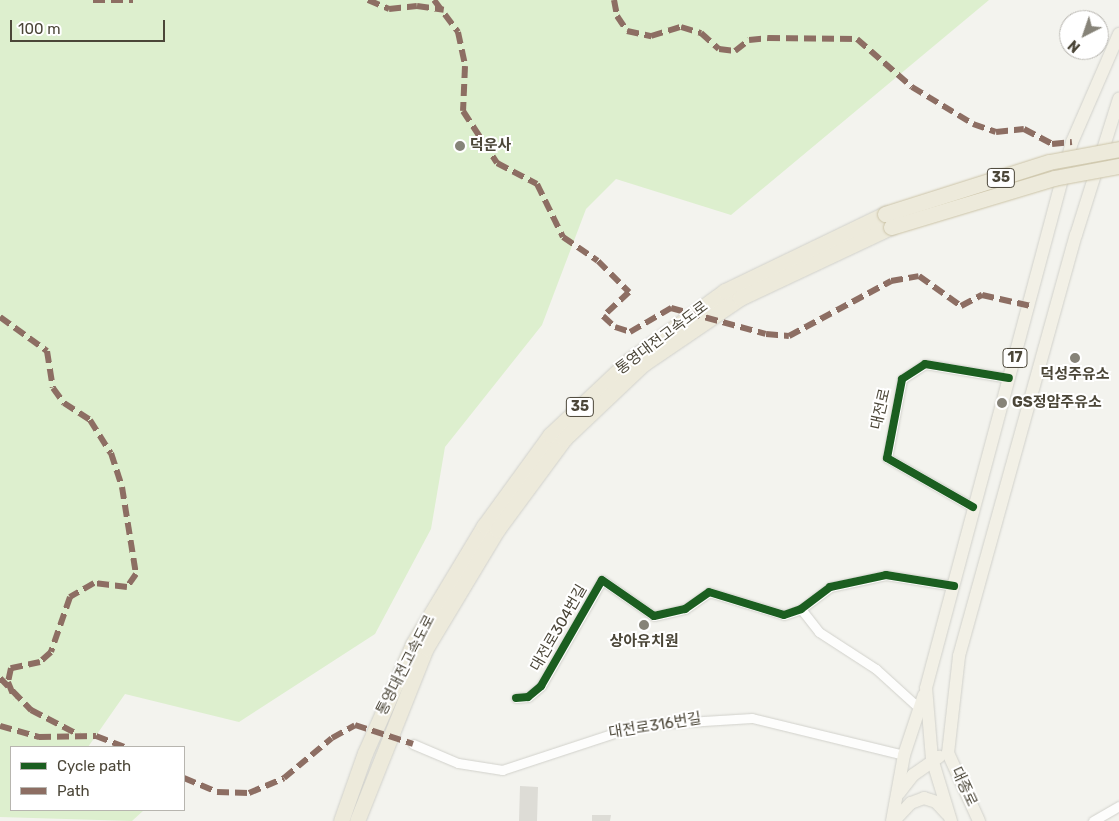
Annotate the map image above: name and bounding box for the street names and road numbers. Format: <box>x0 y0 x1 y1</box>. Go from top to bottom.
road number: 35 <box>986 167 1016 190</box>
street label: 통영대전고속도로 <box>612 298 712 378</box>
road number: 17 <box>1002 346 1028 369</box>
street label: 대전로 <box>868 387 894 431</box>
road number: 35 <box>565 396 595 418</box>
street label: 대전로304번길 <box>527 582 591 674</box>
street label: 통영대전고속도로 <box>373 612 439 718</box>
street label: 대전로316번길 <box>608 710 702 742</box>
street label: 대종로 <box>947 764 981 810</box>

